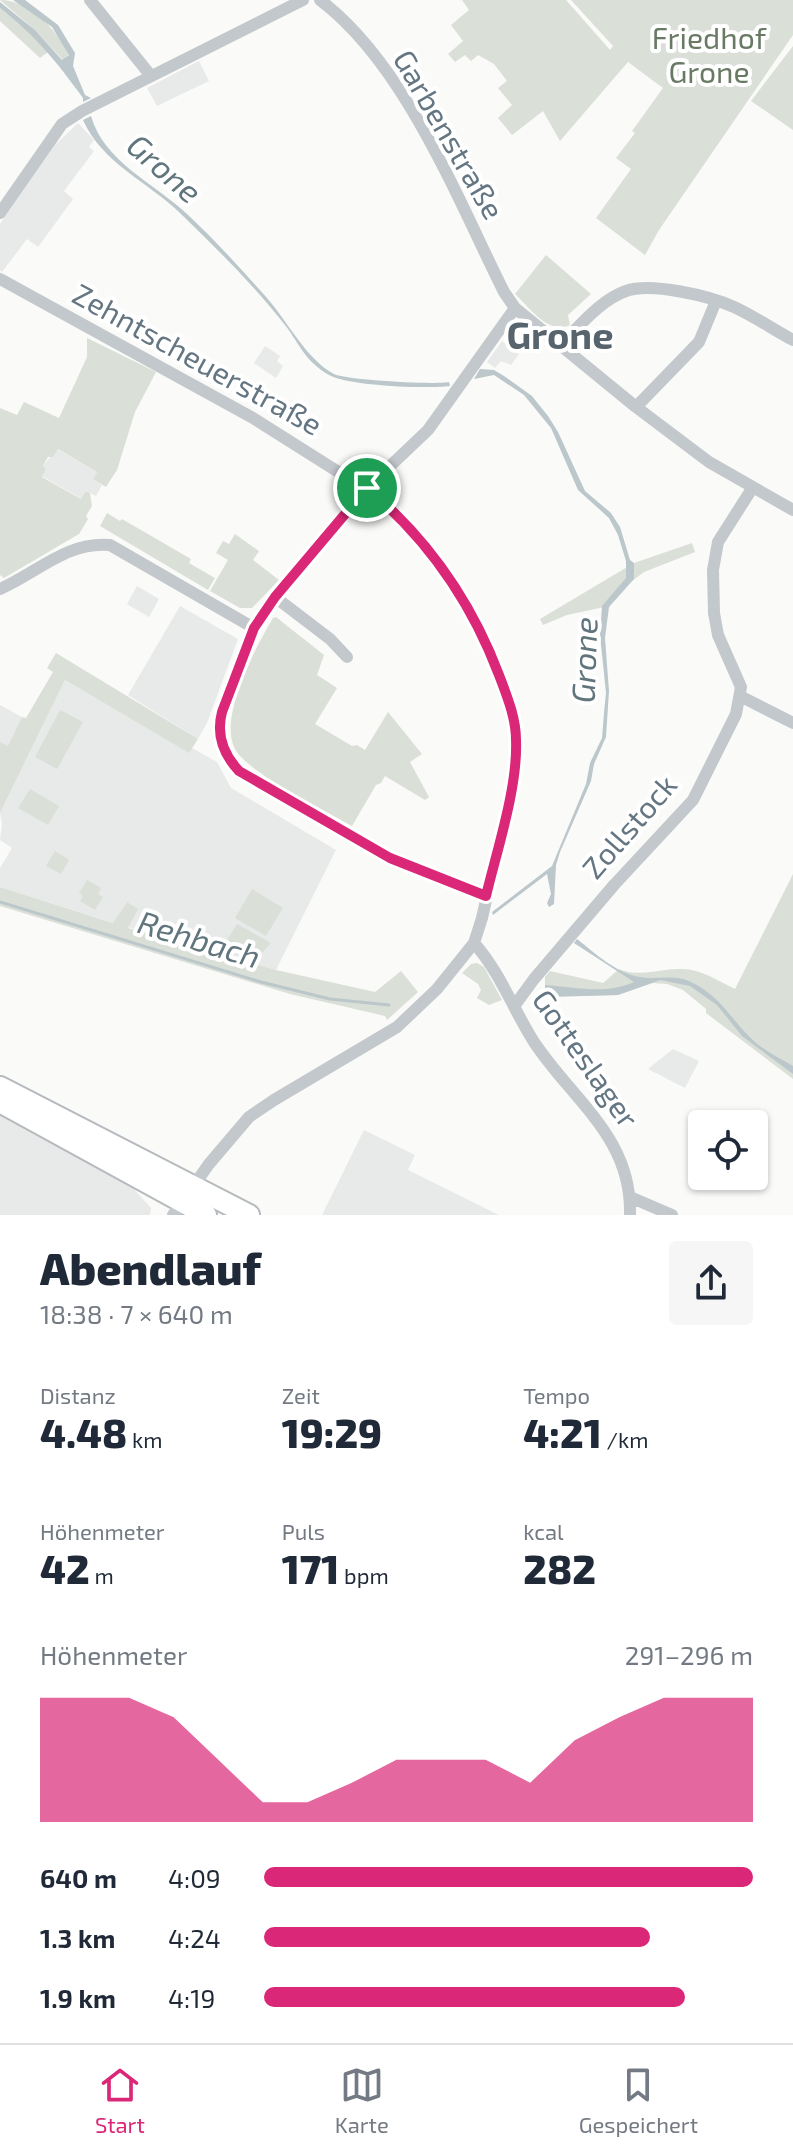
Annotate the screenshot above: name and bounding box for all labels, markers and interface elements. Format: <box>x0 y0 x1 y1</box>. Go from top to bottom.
park label: Friedhof Grone <box>652 19 767 89</box>
street label: Garbenstraße <box>387 43 513 225</box>
water label: Grone <box>120 125 210 210</box>
street label: Zehntscheuerstraße <box>67 275 329 442</box>
district label: Grone <box>506 311 614 357</box>
pin <box>333 454 401 522</box>
icon: arrive <box>345 466 389 510</box>
water label: Grone <box>563 616 603 704</box>
street label: Zollstock <box>574 767 683 885</box>
water label: Rehbach <box>134 902 265 975</box>
street label: Gotteslager <box>526 982 647 1134</box>
map controls <box>688 1110 768 1190</box>
button: locate <box>688 1110 768 1190</box>
text: Abendlauf <box>40 1241 261 1294</box>
button: share <box>669 1241 753 1325</box>
text: 18:38 · 7 × 640 m <box>40 1298 233 1329</box>
text: Distanz <box>40 1382 116 1408</box>
text: Zeit <box>282 1382 320 1408</box>
text: Tempo <box>523 1382 590 1408</box>
text: 4.48 <box>40 1408 127 1456</box>
text: 19:29 <box>282 1408 382 1456</box>
text: 4:21 <box>523 1408 602 1456</box>
text: km <box>127 1426 163 1452</box>
text: /km <box>602 1426 648 1452</box>
text: Höhenmeter <box>40 1518 165 1544</box>
text: Puls <box>282 1518 325 1544</box>
text: kcal <box>523 1518 564 1544</box>
text: 42 <box>40 1544 90 1592</box>
text: 171 <box>282 1544 339 1592</box>
text: 282 <box>523 1544 596 1592</box>
text: m <box>90 1562 114 1588</box>
text: bpm <box>339 1562 389 1588</box>
text: Höhenmeter <box>40 1639 187 1670</box>
text: 291–296 m <box>625 1639 753 1670</box>
text: 640 m <box>40 1862 117 1893</box>
text: 4:09 <box>168 1862 221 1893</box>
text: 1.3 km <box>40 1922 115 1953</box>
text: 4:24 <box>168 1922 221 1953</box>
text: 1.9 km <box>40 1982 116 2013</box>
text: 4:19 <box>168 1982 215 2013</box>
tab: Start <box>95 2063 145 2137</box>
tab: Karte <box>335 2063 389 2137</box>
tab: Gespeichert <box>579 2063 698 2137</box>

